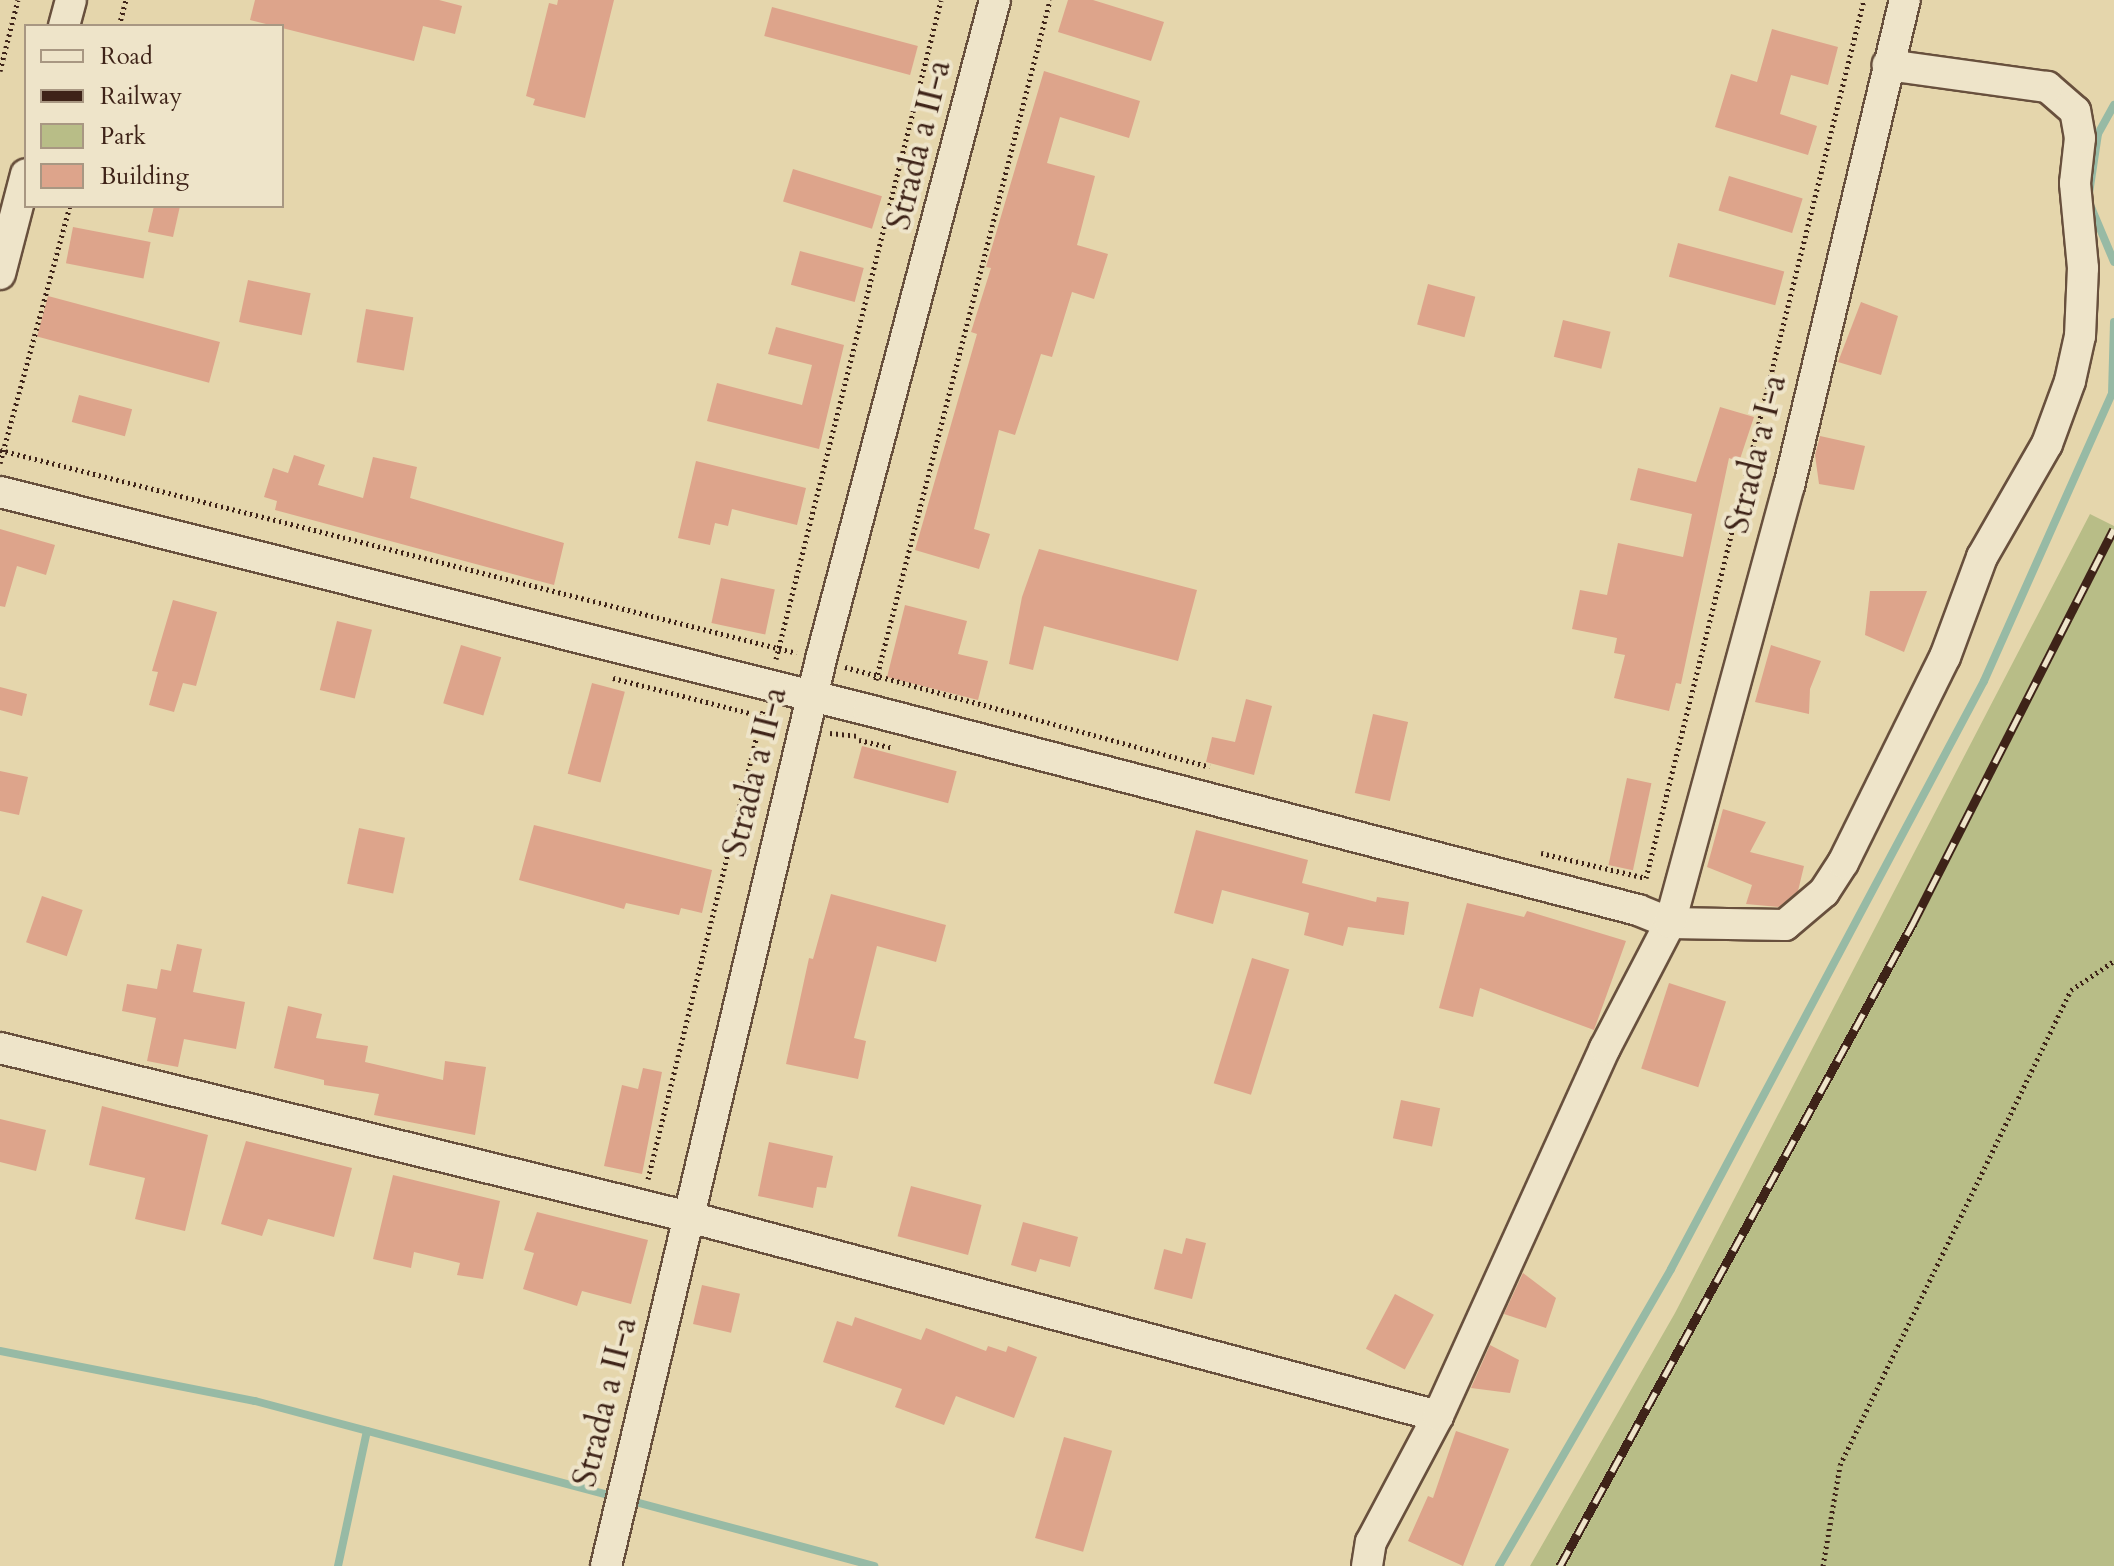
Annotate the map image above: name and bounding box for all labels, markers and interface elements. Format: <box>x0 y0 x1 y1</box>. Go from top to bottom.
legend <box>24 24 284 208</box>
text: Road <box>100 40 153 73</box>
street label: Strada a II-a <box>878 56 960 234</box>
text: Railway <box>100 80 182 113</box>
text: Park <box>100 120 146 153</box>
text: Building <box>100 160 189 193</box>
street label: Strada a I-a <box>1717 370 1795 538</box>
street label: Strada a II-a <box>714 683 796 861</box>
street label: Strada a II-a <box>564 1313 646 1491</box>

